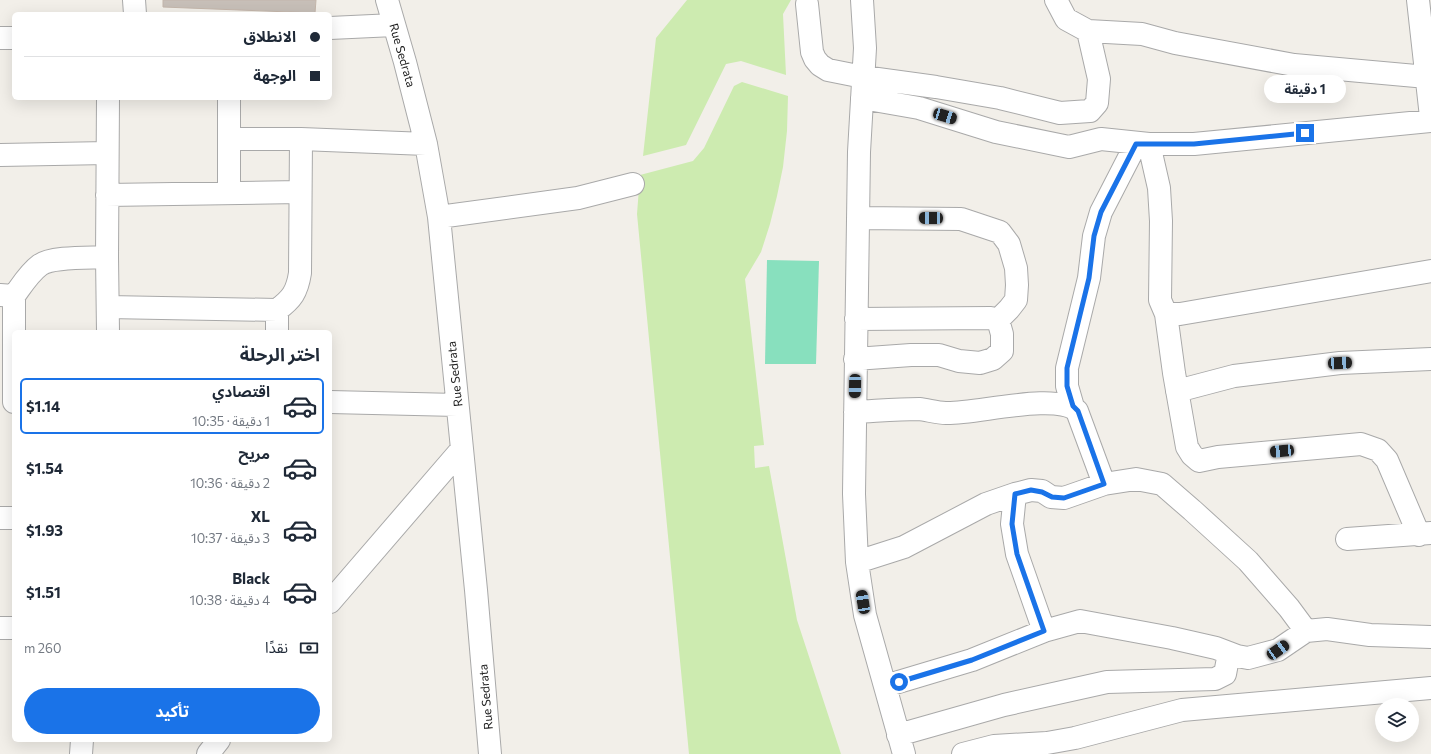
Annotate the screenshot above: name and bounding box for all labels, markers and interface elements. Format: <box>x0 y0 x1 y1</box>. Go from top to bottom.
street label: Rue Sedrata <box>387 21 419 89</box>
text: الانطلاق <box>244 27 296 45</box>
text: الوجهة <box>253 66 296 84</box>
callout: 1 دقيقة <box>1264 75 1346 103</box>
text: 1 دقيقة <box>1284 81 1326 97</box>
car <box>932 107 958 125</box>
route end <box>1296 124 1314 142</box>
car <box>919 212 943 224</box>
street label: Rue Sedrata <box>444 341 464 407</box>
text: اختر الرحلة <box>240 343 320 365</box>
car <box>1328 356 1352 370</box>
car <box>849 374 861 398</box>
text: اقتصادي <box>212 382 270 400</box>
icon: car <box>282 388 318 424</box>
text: $1.14 <box>26 397 60 415</box>
text: 1 دقيقة · 10:35 <box>192 413 270 429</box>
text: مريح <box>238 444 270 462</box>
car <box>1270 444 1294 458</box>
icon: car <box>282 450 318 486</box>
text: $1.54 <box>26 459 63 477</box>
text: 2 دقيقة · 10:36 <box>190 475 270 491</box>
text: XL <box>251 507 270 525</box>
icon: car <box>282 512 318 548</box>
text: $1.93 <box>26 521 63 539</box>
text: 3 دقيقة · 10:37 <box>191 530 270 546</box>
text: Black <box>232 569 270 587</box>
icon: car <box>282 574 318 610</box>
text: $1.51 <box>26 583 61 601</box>
car <box>855 589 871 615</box>
text: 4 دقيقة · 10:38 <box>190 592 270 608</box>
icon: cash <box>298 637 320 659</box>
text: نقدًا <box>265 638 288 656</box>
car <box>1265 638 1291 662</box>
text: 260 m <box>24 640 61 656</box>
street label: Rue Sedrata <box>475 664 495 730</box>
route start <box>890 673 908 691</box>
button: تأكيد <box>24 688 320 734</box>
map controls <box>1375 698 1419 742</box>
button: layers <box>1375 698 1419 742</box>

